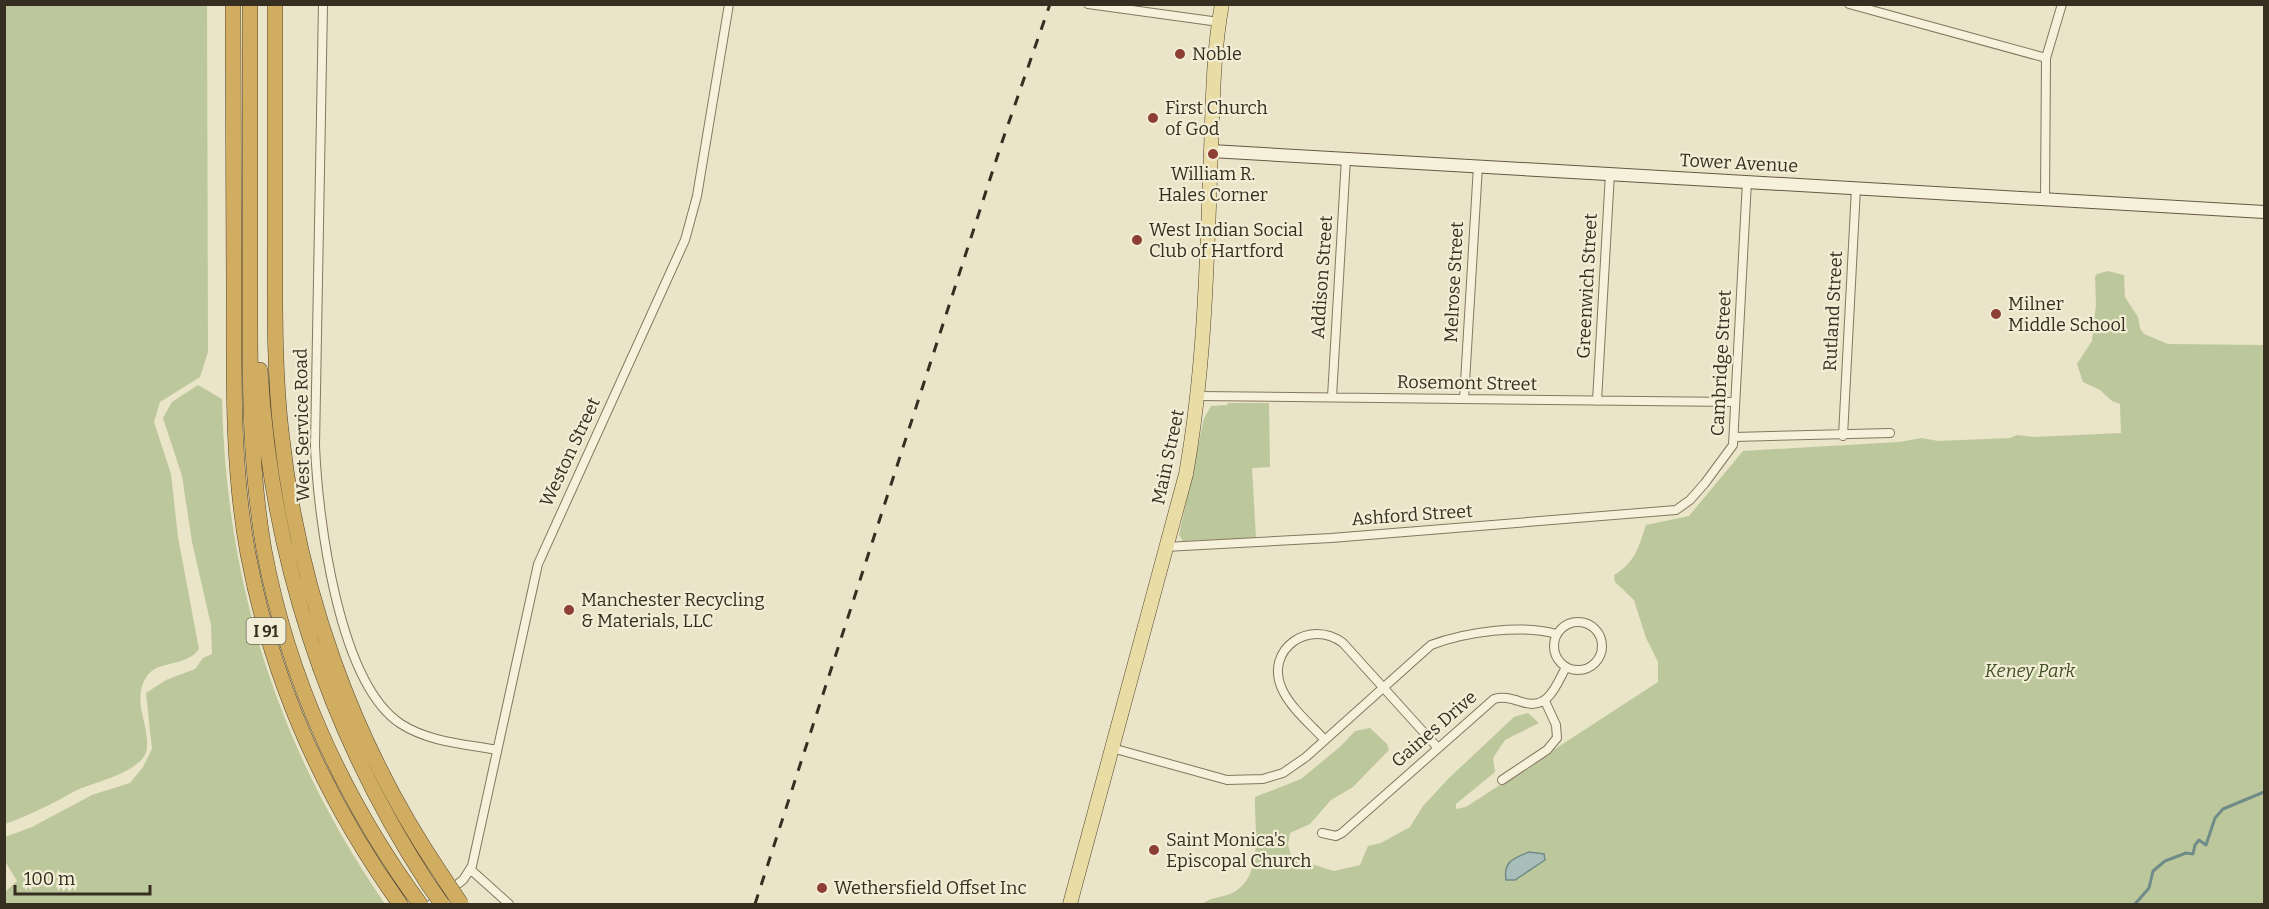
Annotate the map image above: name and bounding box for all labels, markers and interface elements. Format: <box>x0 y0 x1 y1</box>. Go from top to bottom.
place label: Noble <box>1192 43 1242 65</box>
marker: Noble <box>1173 47 1187 61</box>
place label: First Church of God <box>1165 97 1268 140</box>
marker: First Church of God <box>1146 111 1160 125</box>
marker: William R. Hales Corner <box>1206 147 1220 161</box>
street label: Tower Avenue <box>1679 149 1799 177</box>
place label: William R. Hales Corner <box>1158 163 1268 206</box>
street label: Greenwich Street <box>1572 212 1602 359</box>
street label: Addison Street <box>1307 214 1337 340</box>
place label: West Indian Social Club of Hartford <box>1149 219 1303 262</box>
street label: Melrose Street <box>1440 220 1468 343</box>
marker: West Indian Social Club of Hartford <box>1130 233 1144 247</box>
street label: Rutland Street <box>1819 250 1847 372</box>
street label: Cambridge Street <box>1706 289 1736 437</box>
place label: Milner Middle School <box>2008 293 2126 336</box>
marker: Milner Middle School <box>1989 307 2003 321</box>
street label: West Service Road <box>290 348 314 502</box>
street label: Rosemont Street <box>1397 371 1538 395</box>
street label: Weston Street <box>535 393 605 510</box>
street label: Main Street <box>1147 407 1189 507</box>
street label: Ashford Street <box>1351 500 1474 530</box>
place label: Manchester Recycling & Materials, LLC <box>581 589 764 632</box>
marker: Manchester Recycling & Materials, LLC <box>562 603 576 617</box>
road number: I 91 <box>246 618 286 644</box>
park label: Keney Park <box>1985 660 2076 682</box>
street label: Gaines Drive <box>1387 686 1481 772</box>
place label: Saint Monica's Episcopal Church <box>1166 829 1311 872</box>
marker: Saint Monica's Episcopal Church <box>1147 843 1161 857</box>
scale bar <box>15 858 150 896</box>
text: 100 m <box>24 868 75 890</box>
place label: Wethersfield Offset Inc <box>834 877 1027 899</box>
marker: Wethersfield Offset Inc <box>815 881 829 895</box>

